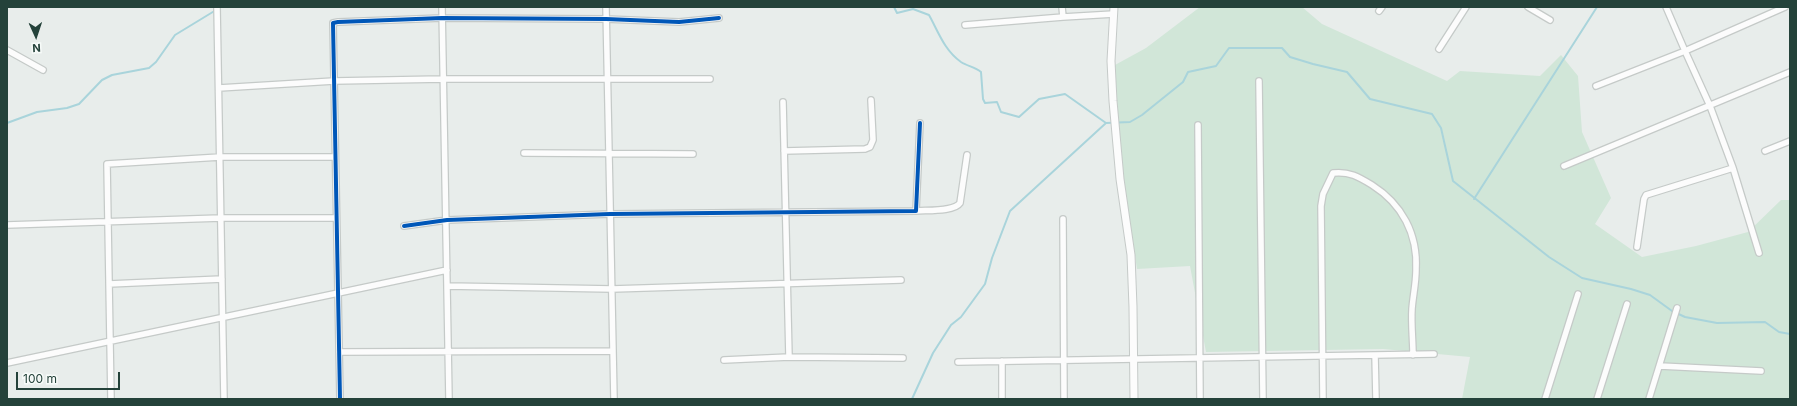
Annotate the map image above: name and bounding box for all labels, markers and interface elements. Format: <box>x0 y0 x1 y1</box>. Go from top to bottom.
north arrow <box>16 16 56 56</box>
text: N <box>32 41 41 55</box>
scale bar <box>18 364 122 390</box>
text: 100 m <box>23 371 57 386</box>

